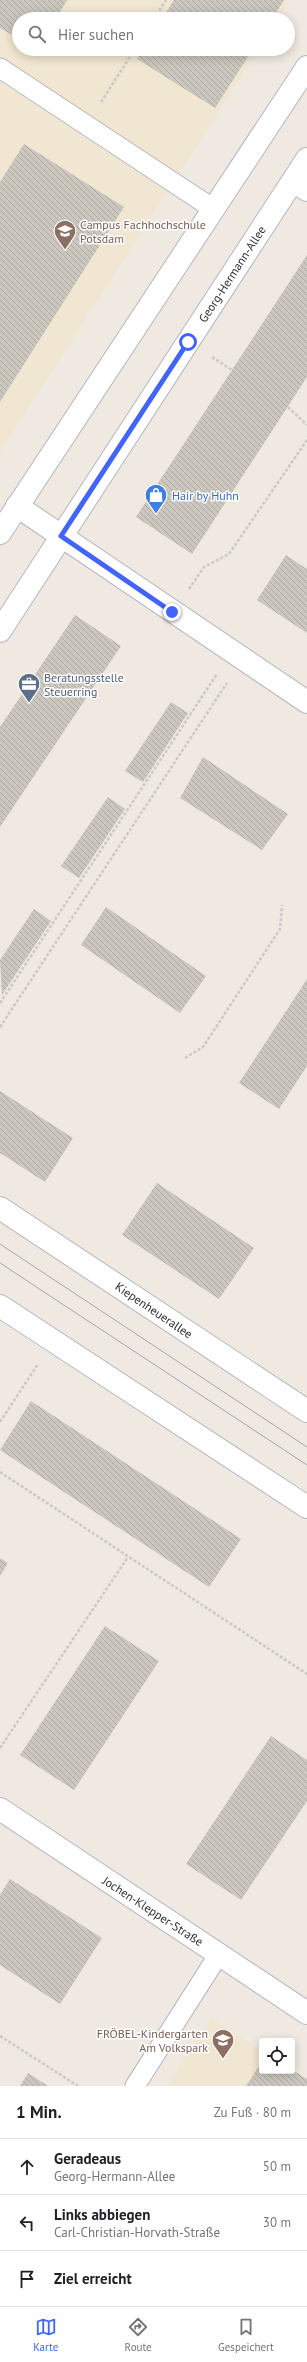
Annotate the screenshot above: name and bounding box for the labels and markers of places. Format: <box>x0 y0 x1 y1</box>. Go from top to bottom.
place label: Campus Fachhochschule Potsdam <box>80 217 206 246</box>
school or university icon: Campus Fachhochschule Potsdam <box>52 218 78 251</box>
shop icon: Hair by Huhn <box>143 482 169 515</box>
place label: Hair by Huhn <box>172 488 239 503</box>
place label: Beratungsstelle Steuerring <box>44 670 124 699</box>
office icon: Beratungsstelle Steuerring <box>16 671 42 704</box>
place label: FRÖBEL-Kindergarten Am Volkspark <box>97 2026 208 2055</box>
school or university icon: FRÖBEL-Kindergarten Am Volkspark <box>210 2027 236 2060</box>

